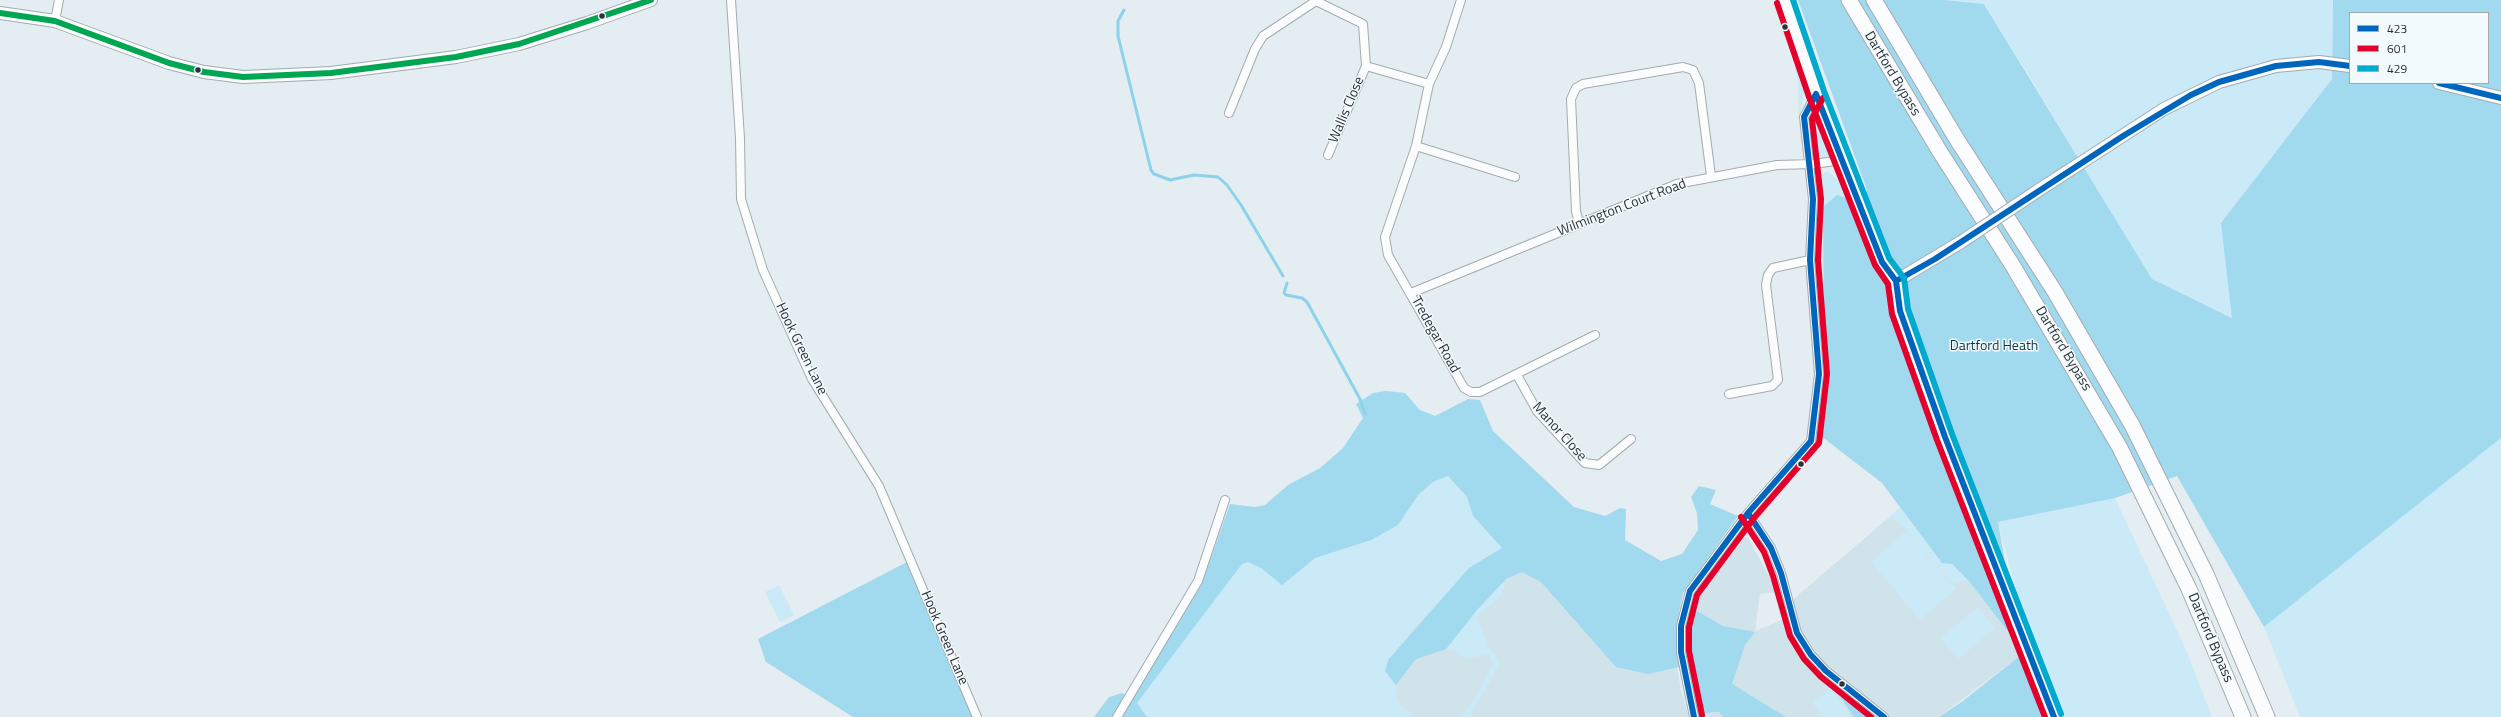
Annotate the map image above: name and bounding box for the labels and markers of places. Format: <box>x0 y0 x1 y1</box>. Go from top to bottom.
unlabelled marker <box>597 11 607 21</box>
unlabelled marker <box>1780 22 1790 32</box>
unlabelled marker <box>193 65 203 75</box>
unlabelled marker <box>1796 459 1806 469</box>
unlabelled marker <box>1837 679 1847 689</box>

